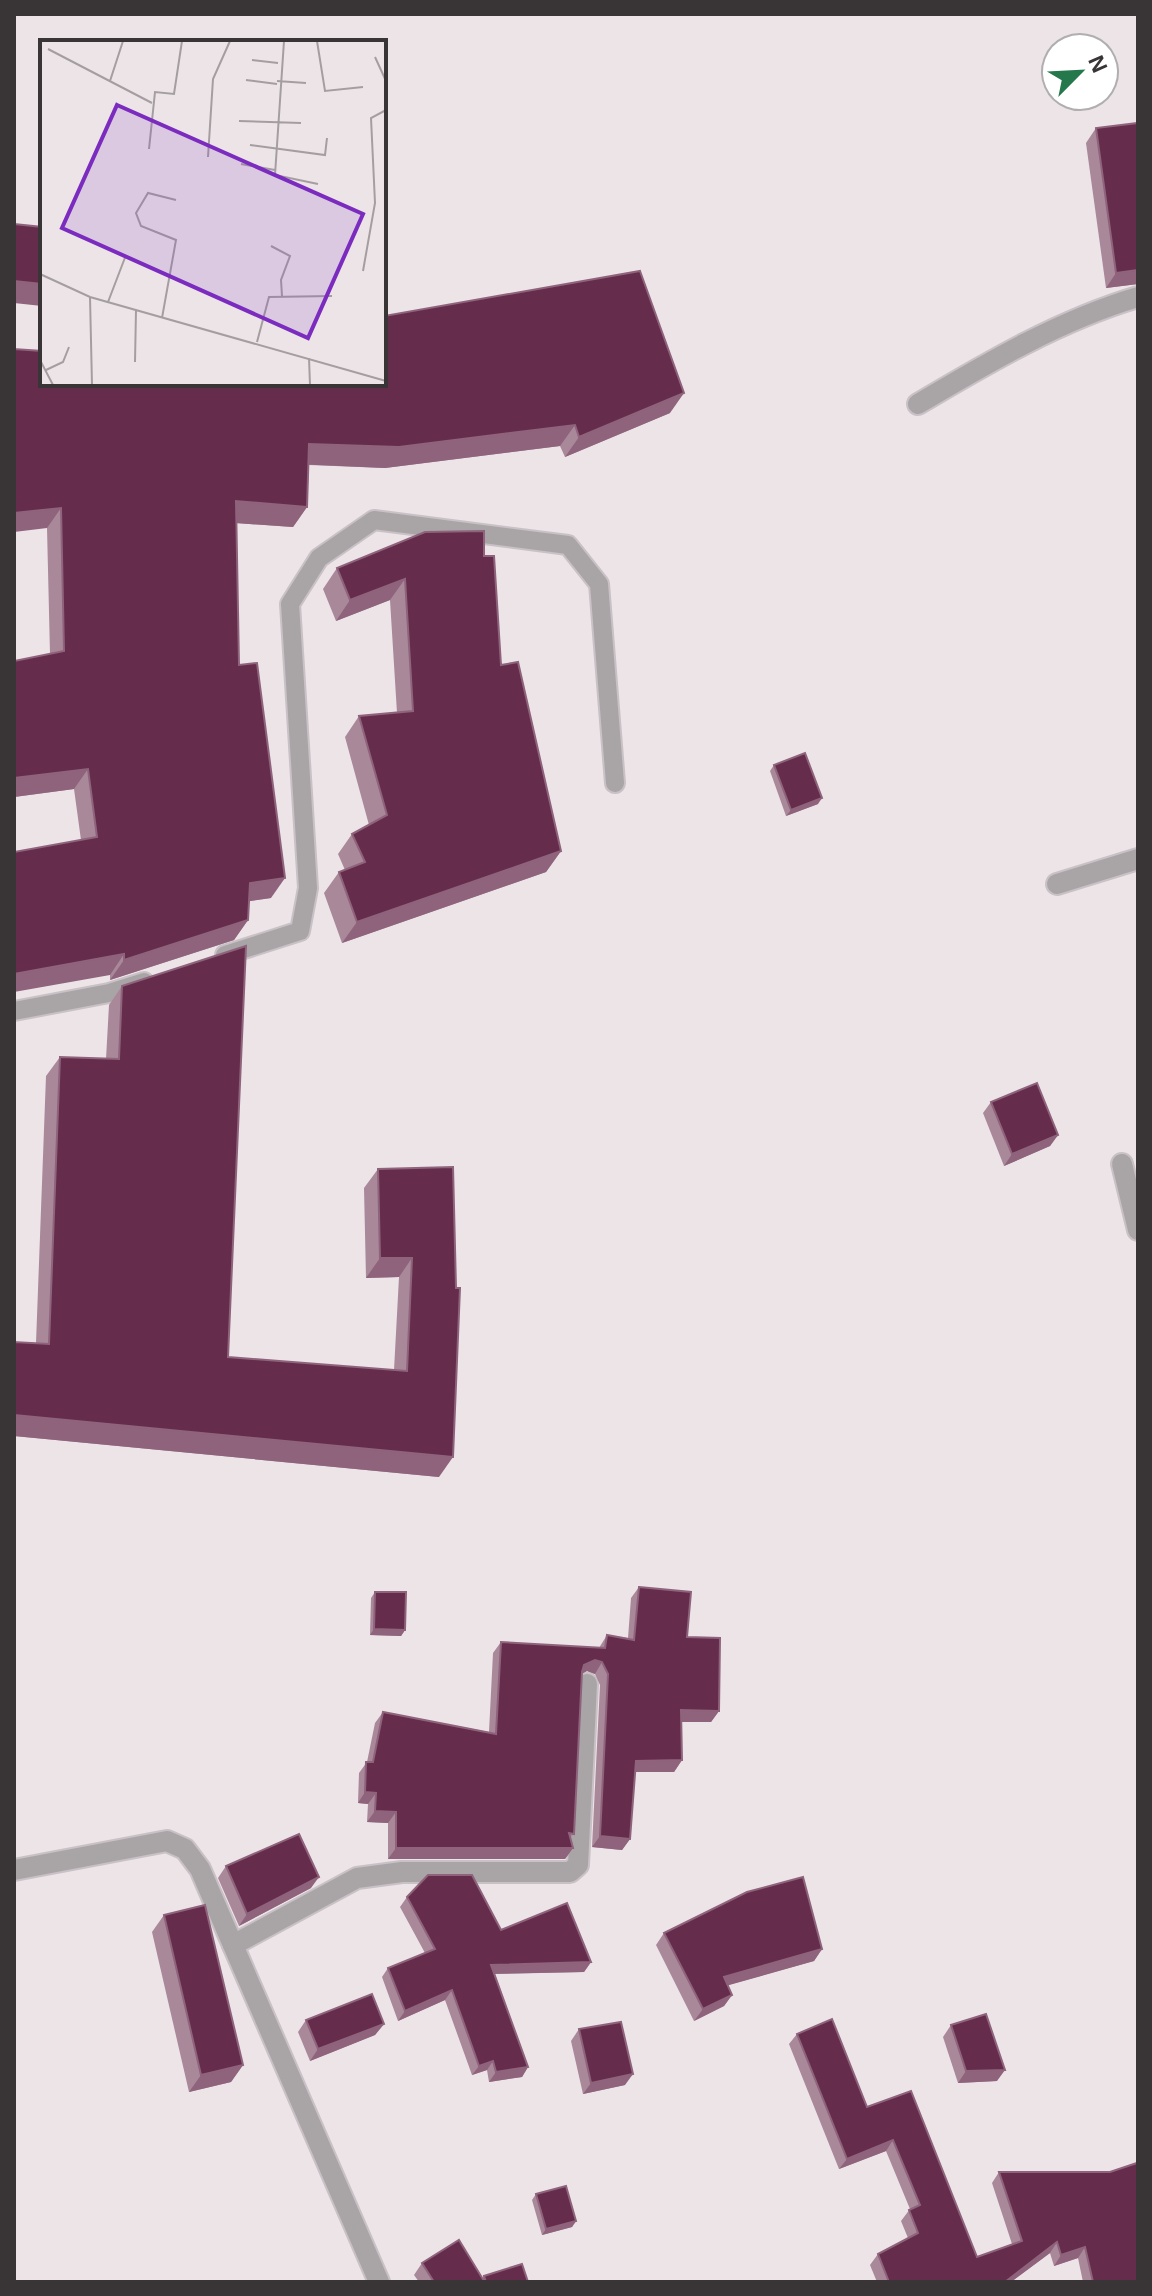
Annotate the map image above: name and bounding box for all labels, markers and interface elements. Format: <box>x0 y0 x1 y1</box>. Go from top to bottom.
north arrow <box>1040 32 1120 112</box>
inset map <box>40 40 386 386</box>
text: N <box>1083 52 1112 76</box>

